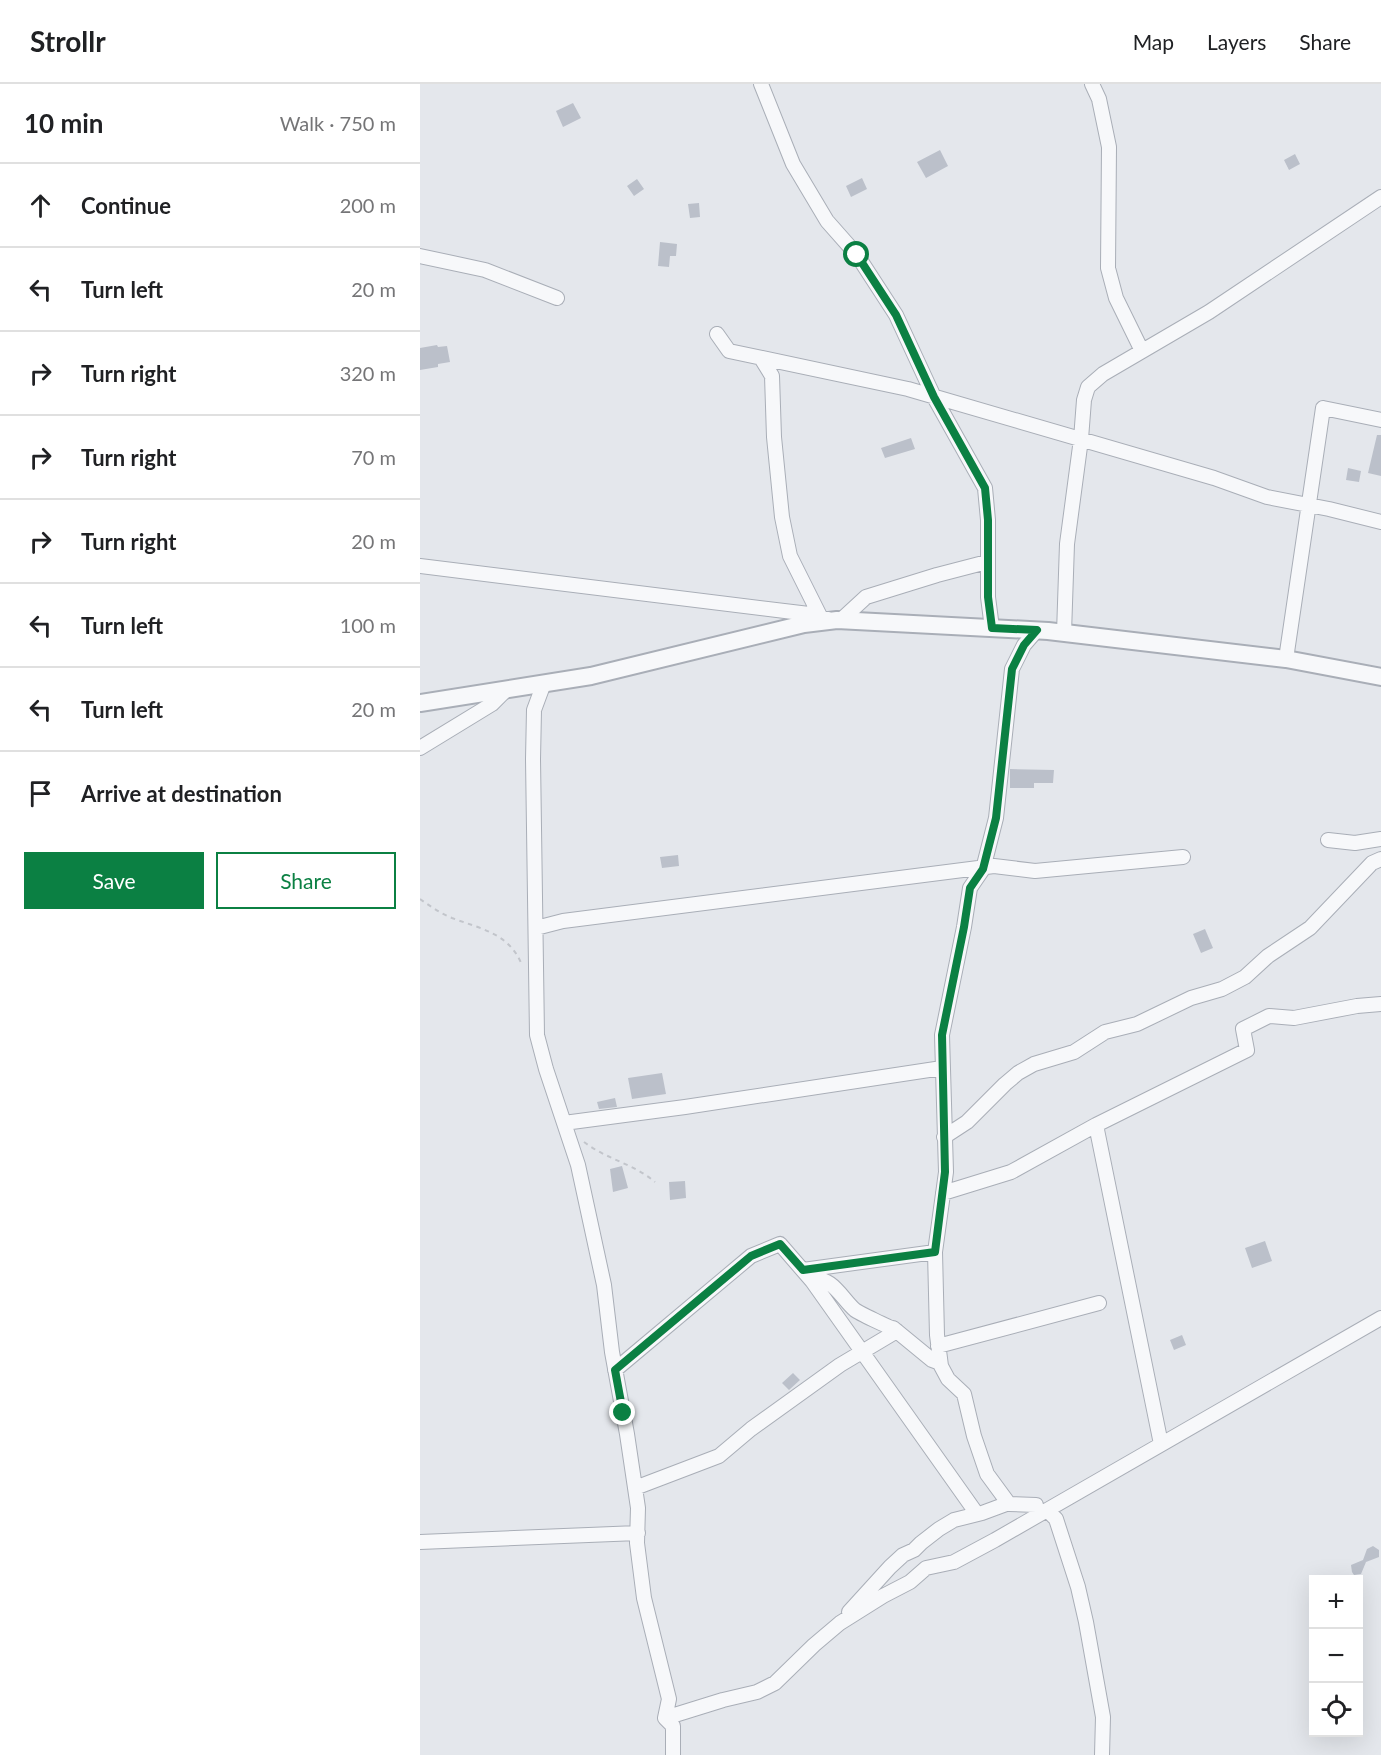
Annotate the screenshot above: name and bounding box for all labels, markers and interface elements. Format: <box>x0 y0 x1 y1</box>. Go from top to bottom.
text: Strollr <box>30 24 106 58</box>
text: Map <box>1133 29 1174 54</box>
text: Layers <box>1207 29 1266 54</box>
text: Share <box>1299 29 1351 54</box>
text: 10 min <box>24 107 104 139</box>
text: Walk · 750 m <box>280 111 396 135</box>
icon: ahead <box>24 189 57 222</box>
text: Continue <box>81 192 171 219</box>
text: 200 m <box>340 193 396 217</box>
route start <box>843 241 869 267</box>
icon: left <box>24 273 57 306</box>
text: Turn left <box>81 276 163 303</box>
text: 20 m <box>351 277 396 301</box>
icon: right <box>24 357 57 390</box>
text: Turn right <box>81 360 176 387</box>
text: 320 m <box>340 361 396 385</box>
icon: right <box>24 441 57 474</box>
text: Turn right <box>81 444 176 471</box>
text: 70 m <box>351 445 396 469</box>
icon: right <box>24 525 57 558</box>
text: Turn right <box>81 528 176 555</box>
text: 20 m <box>351 529 396 553</box>
icon: left <box>24 609 57 642</box>
text: Turn left <box>81 612 163 639</box>
text: 100 m <box>340 613 396 637</box>
icon: left <box>24 693 57 726</box>
text: Turn left <box>81 696 163 723</box>
text: 20 m <box>351 697 396 721</box>
icon: arrive <box>24 777 57 810</box>
text: Arrive at destination <box>81 780 282 807</box>
button: Save <box>24 852 204 909</box>
button: Share <box>216 852 396 909</box>
route end <box>609 1399 635 1425</box>
map controls <box>1309 1575 1363 1737</box>
button: + <box>1309 1575 1363 1629</box>
button: − <box>1309 1629 1363 1683</box>
button: locate <box>1309 1683 1363 1737</box>

